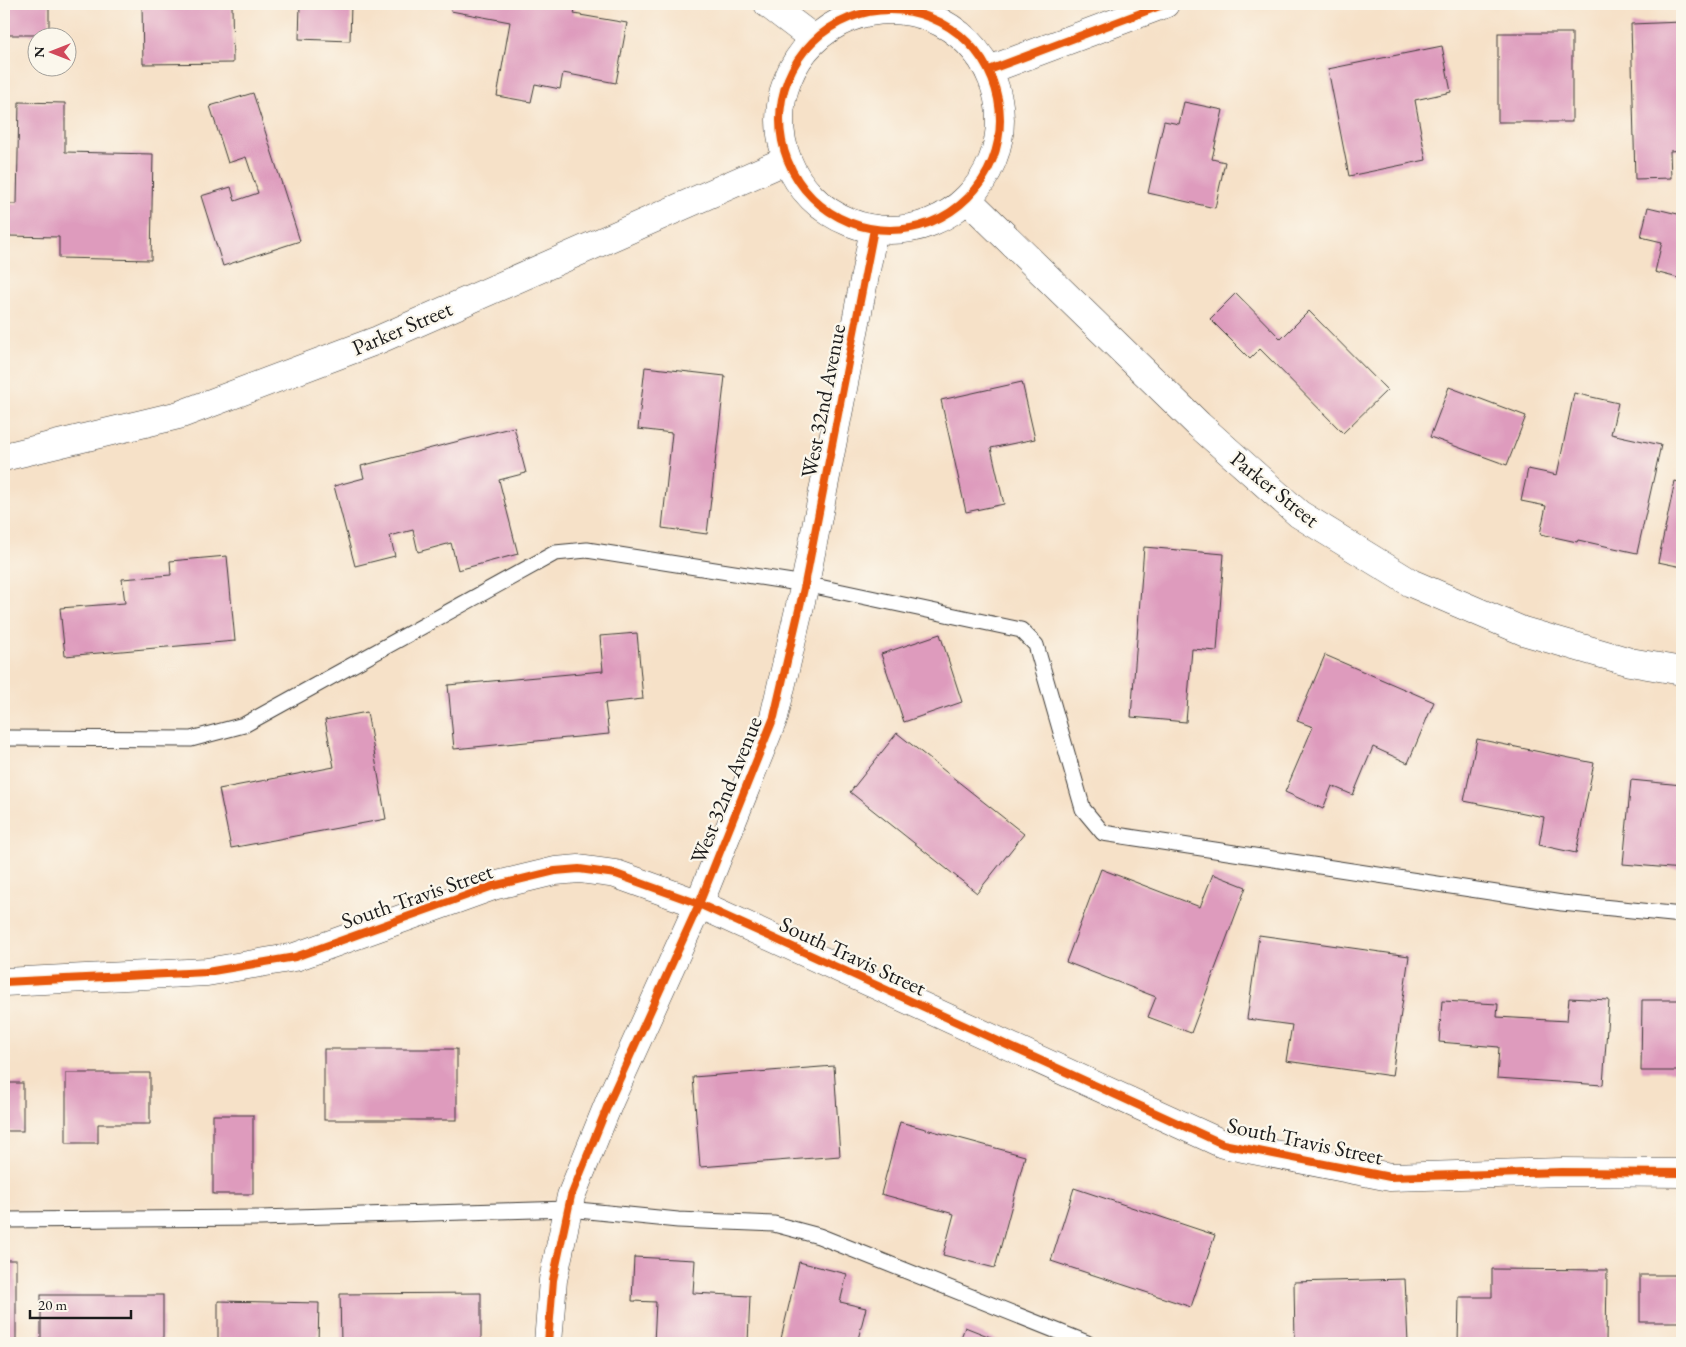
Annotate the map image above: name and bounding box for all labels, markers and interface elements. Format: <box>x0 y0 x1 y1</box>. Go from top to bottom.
north arrow <box>28 28 78 78</box>
text: N <box>30 46 48 58</box>
street label: Parker Street <box>347 294 457 362</box>
street label: West 32nd Avenue <box>794 321 852 481</box>
street label: Parker Street <box>1225 444 1325 534</box>
street label: West 32nd Avenue <box>683 712 769 868</box>
street label: South Travis Street <box>337 856 497 936</box>
street label: South Travis Street <box>775 909 931 1003</box>
street label: South Travis Street <box>1224 1110 1386 1172</box>
scale bar <box>30 1287 131 1319</box>
text: 20 m <box>38 1295 67 1314</box>

